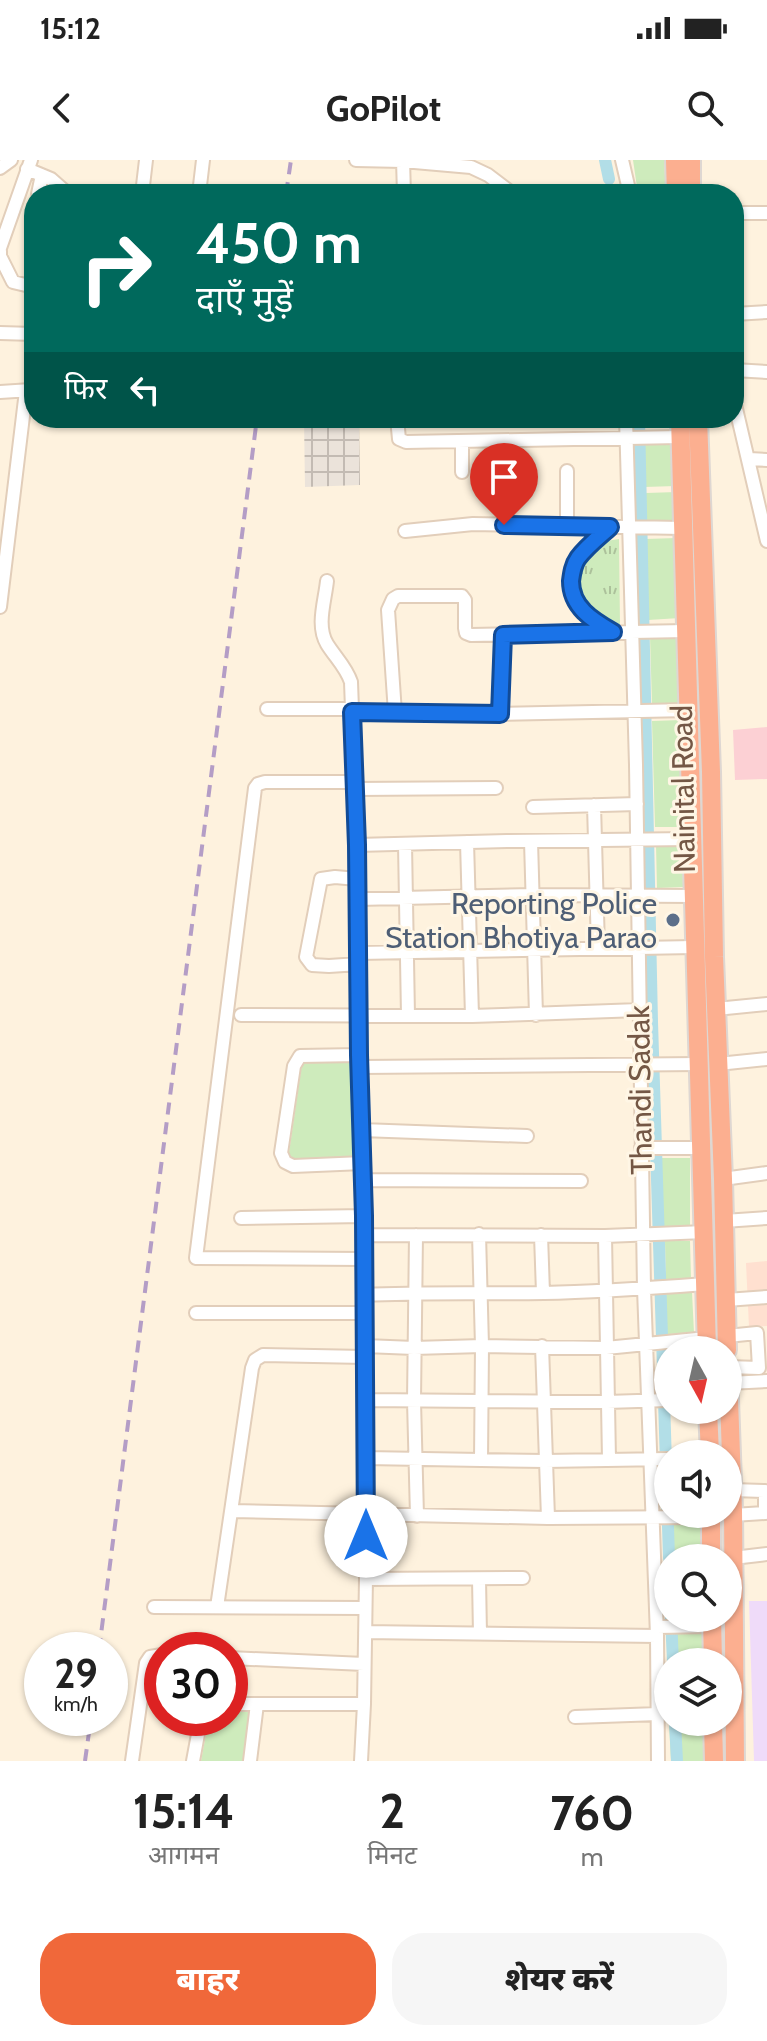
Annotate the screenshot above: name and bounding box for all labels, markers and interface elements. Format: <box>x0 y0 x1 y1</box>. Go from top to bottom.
text: 15:12 <box>40 10 101 47</box>
icon: back <box>40 86 84 130</box>
text: GoPilot <box>326 86 441 130</box>
icon: search <box>683 86 727 130</box>
text: 450 m <box>196 209 362 277</box>
icon: right <box>64 216 168 320</box>
text: दाएँ मुड़ें <box>196 277 293 321</box>
icon: left <box>123 368 167 412</box>
text: फिर <box>64 370 107 407</box>
pin <box>470 443 538 525</box>
icon: arrive <box>482 455 526 499</box>
street label: Nainital Road <box>663 705 703 873</box>
place label: Reporting Police Station Bhotiya Parao <box>385 885 657 956</box>
marker: Reporting Police Station Bhotiya Parao <box>664 911 682 929</box>
street label: Thandi Sadak <box>620 1004 660 1175</box>
north arrow <box>654 1336 742 1424</box>
map controls <box>654 1336 742 1736</box>
button: sound <box>654 1440 742 1528</box>
position arrow <box>324 1494 408 1578</box>
button: search <box>654 1544 742 1632</box>
speed limit sign: 30 <box>144 1632 248 1736</box>
button: layers <box>654 1648 742 1736</box>
text: 29 <box>54 1649 98 1698</box>
text: km/h <box>54 1692 98 1716</box>
text: 15:14 <box>133 1782 234 1840</box>
text: 2 <box>379 1782 405 1840</box>
text: 760 <box>550 1784 634 1842</box>
text: आगमन <box>148 1839 219 1871</box>
text: मिनट <box>367 1839 417 1871</box>
text: m <box>581 1841 603 1873</box>
button: बाहर <box>40 1933 376 2025</box>
button: शेयर करें <box>392 1933 727 2025</box>

